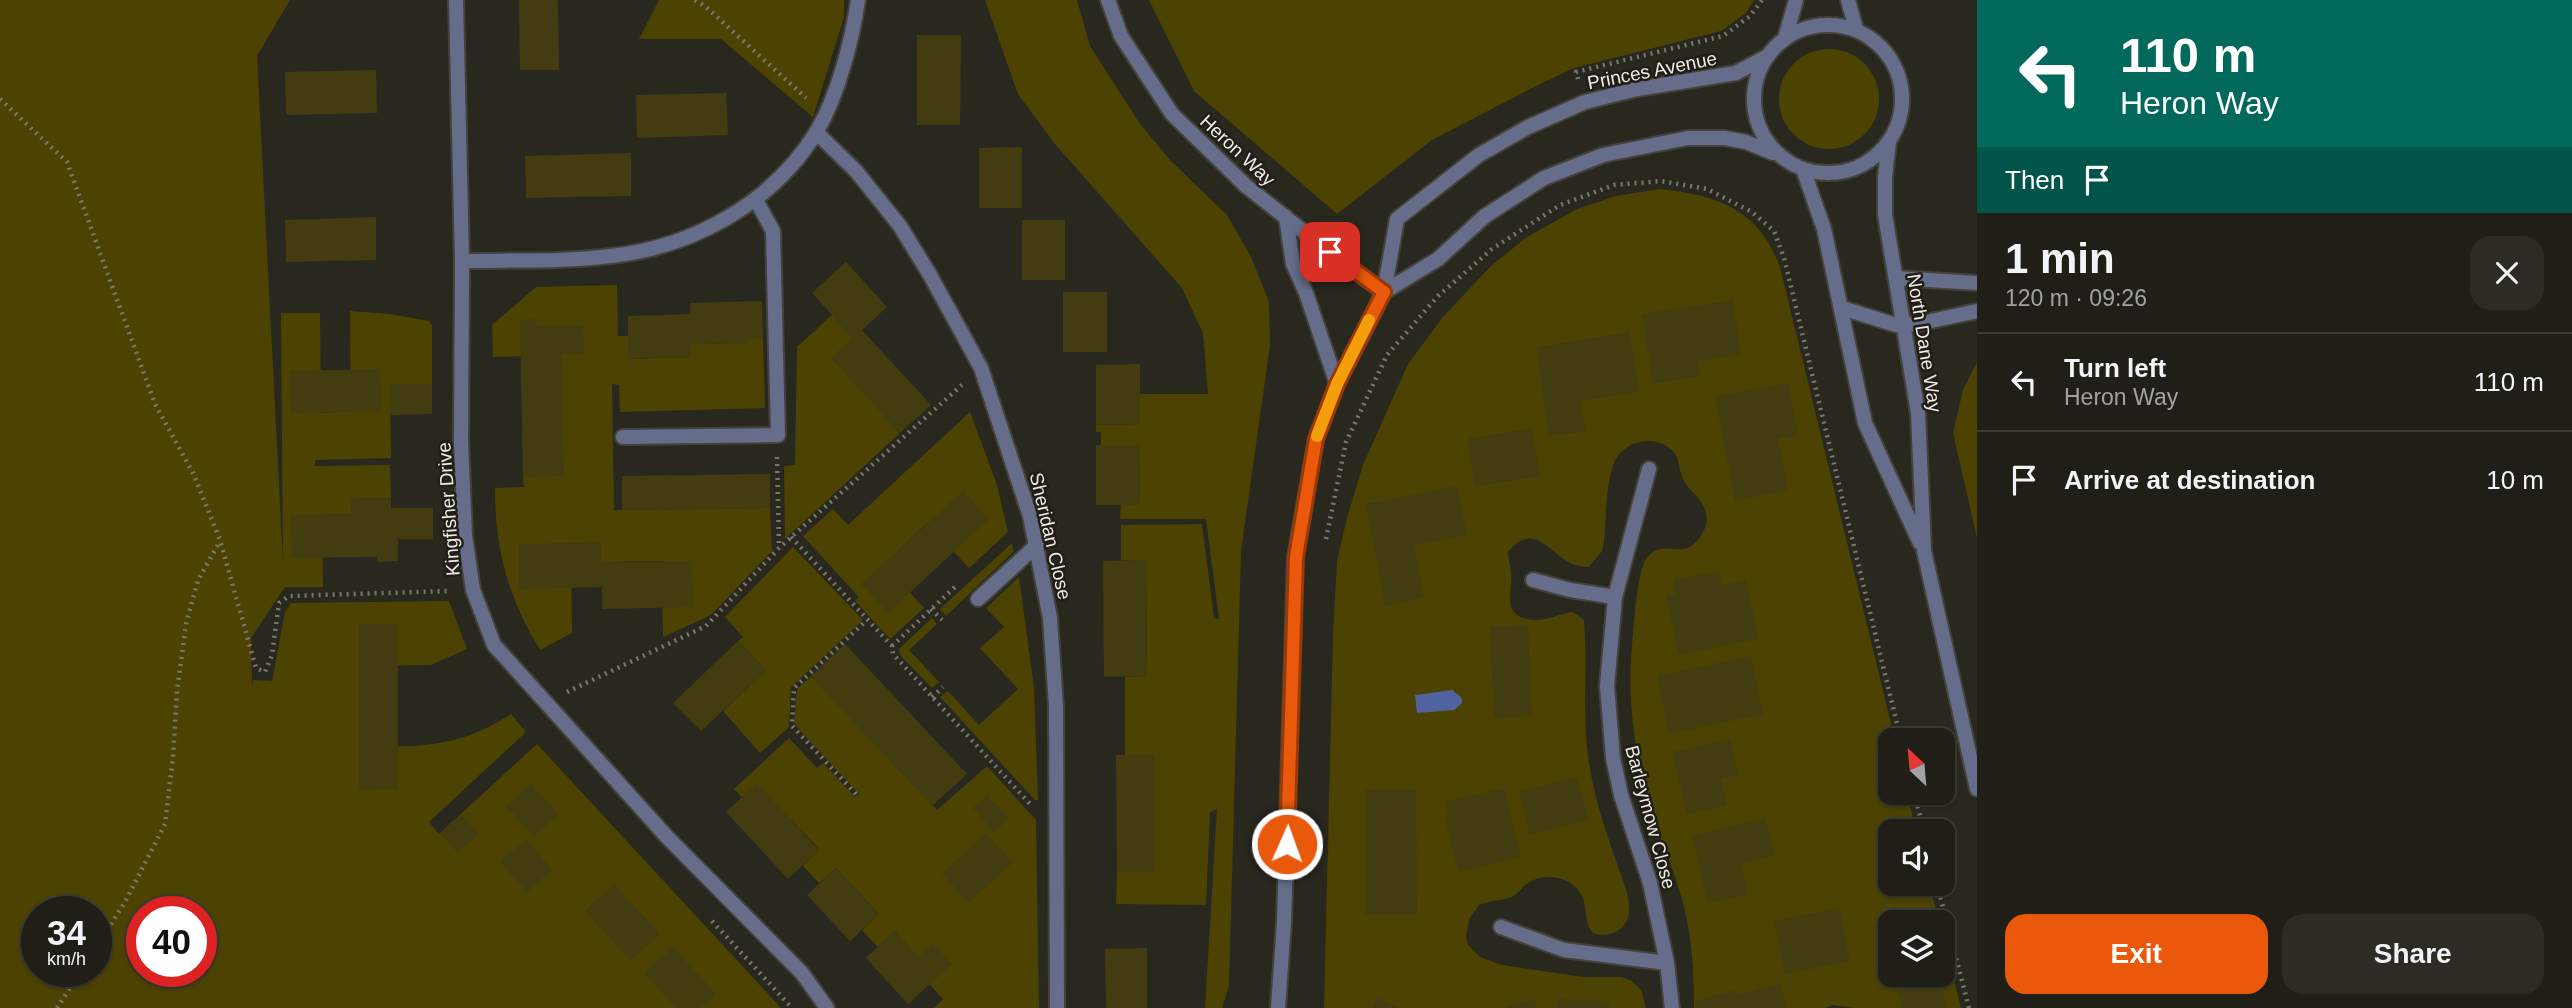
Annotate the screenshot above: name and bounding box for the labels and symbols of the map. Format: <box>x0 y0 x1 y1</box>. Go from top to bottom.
street label: Princes Avenue <box>1585 48 1719 93</box>
street label: Heron Way <box>1196 111 1280 191</box>
pin <box>1300 222 1360 282</box>
street label: North Dane Way <box>1903 272 1946 414</box>
street label: Kingfisher Drive <box>433 441 464 577</box>
street label: Sheridan Close <box>1026 470 1075 602</box>
north arrow <box>1878 728 1955 805</box>
street label: Barleymow Close <box>1621 743 1680 891</box>
position arrow <box>1250 807 1324 881</box>
speed limit sign: 40 <box>126 896 217 987</box>

